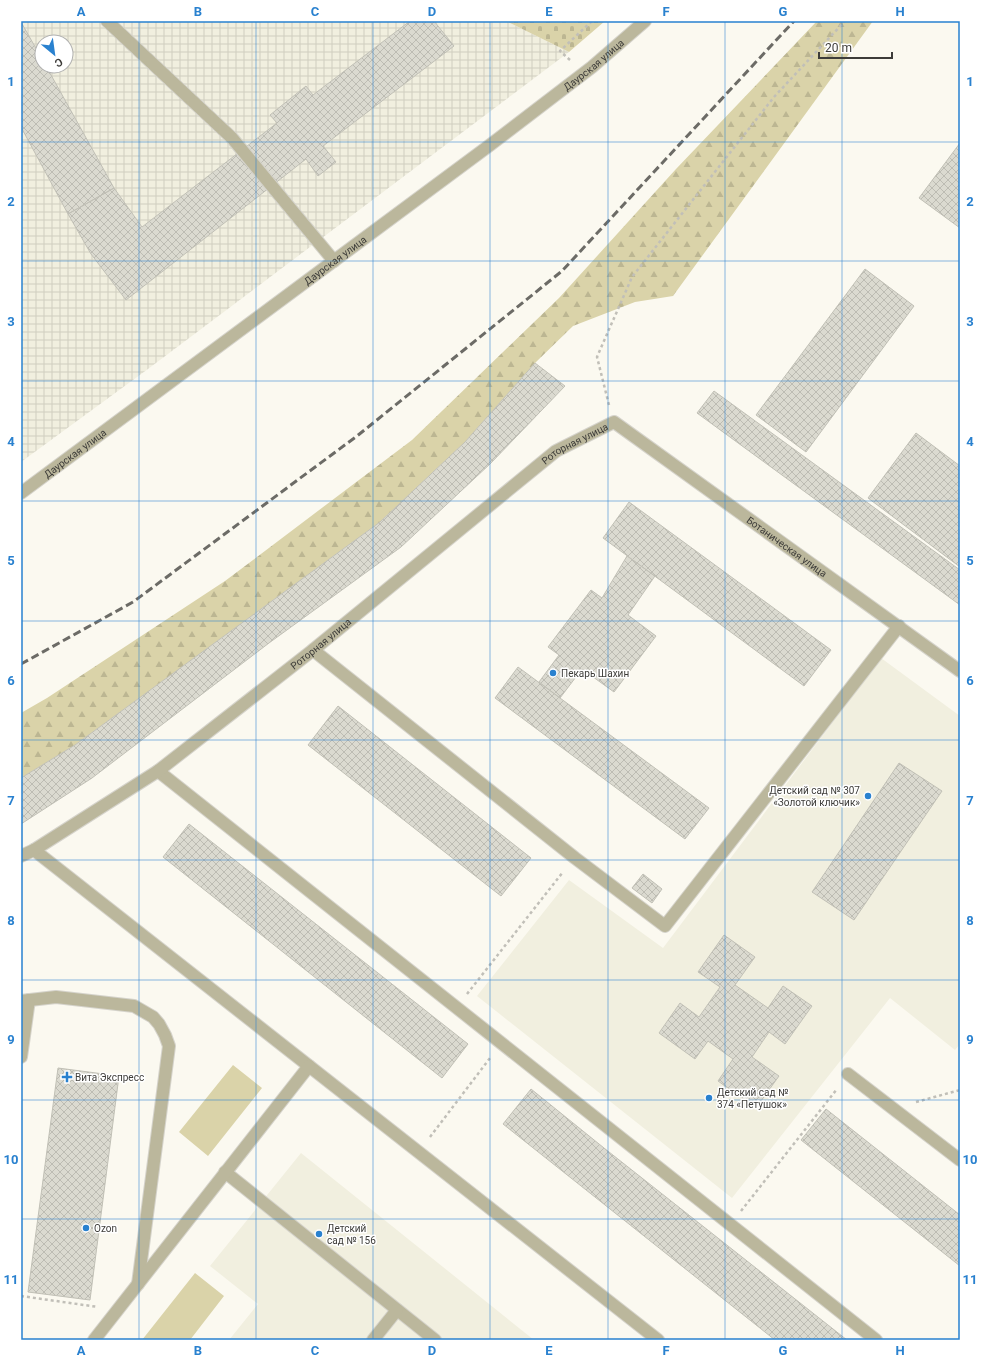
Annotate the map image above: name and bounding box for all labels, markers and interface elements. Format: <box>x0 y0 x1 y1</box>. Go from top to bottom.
text: A <box>77 4 86 19</box>
text: B <box>194 4 202 19</box>
text: C <box>311 4 320 19</box>
text: D <box>428 4 436 19</box>
text: E <box>545 4 553 19</box>
text: F <box>662 4 670 19</box>
text: G <box>779 4 788 19</box>
text: H <box>895 4 905 19</box>
north arrow <box>34 34 74 74</box>
scale bar <box>819 34 892 60</box>
street label: Даурская улица <box>561 37 626 93</box>
text: 20 m <box>825 41 852 55</box>
text: С <box>52 55 65 70</box>
text: 1 <box>7 74 15 89</box>
text: 1 <box>966 74 974 89</box>
text: 2 <box>7 194 15 209</box>
text: 2 <box>966 194 974 209</box>
street label: Даурская улица <box>302 234 369 287</box>
text: 3 <box>7 314 15 329</box>
text: 3 <box>966 314 974 329</box>
street label: Роторная улица <box>539 421 610 467</box>
street label: Даурская улица <box>42 427 108 480</box>
text: 4 <box>7 434 15 449</box>
text: 4 <box>966 434 974 449</box>
street label: Ботаническая улица <box>744 514 829 579</box>
text: 5 <box>7 553 15 568</box>
text: 5 <box>966 553 974 568</box>
street label: Роторная улица <box>288 616 353 671</box>
marker: Пекарь Шахин <box>548 668 558 678</box>
place label: Пекарь Шахин <box>561 668 629 679</box>
text: 6 <box>7 673 15 688</box>
text: 6 <box>966 673 974 688</box>
place label: Детский сад № 307 «Золотой ключик» <box>769 785 860 808</box>
marker: Детский сад № 307 «Золотой ключик» <box>863 791 873 801</box>
text: 7 <box>7 793 15 808</box>
text: 7 <box>966 793 974 808</box>
text: 8 <box>7 913 15 928</box>
text: 8 <box>966 913 974 928</box>
text: 9 <box>7 1032 15 1047</box>
text: 9 <box>966 1032 974 1047</box>
marker: Вита Экспресс <box>62 1072 72 1082</box>
place label: Вита Экспресс <box>75 1072 144 1083</box>
place label: Детский сад № 374 «Петушок» <box>717 1087 788 1110</box>
marker: Детский сад № 374 «Петушок» <box>704 1093 714 1103</box>
text: 10 <box>4 1152 18 1167</box>
text: 10 <box>963 1152 977 1167</box>
marker: Ozon <box>81 1223 91 1233</box>
place label: Ozon <box>94 1223 117 1234</box>
place label: Детский сад № 156 <box>327 1223 376 1246</box>
marker: Детский сад № 156 <box>314 1229 324 1239</box>
text: 11 <box>4 1272 18 1287</box>
text: 11 <box>963 1272 977 1287</box>
text: A <box>77 1343 86 1358</box>
text: B <box>194 1343 202 1358</box>
text: C <box>311 1343 320 1358</box>
text: D <box>428 1343 436 1358</box>
text: E <box>545 1343 553 1358</box>
text: F <box>662 1343 670 1358</box>
text: G <box>779 1343 788 1358</box>
text: H <box>895 1343 905 1358</box>

